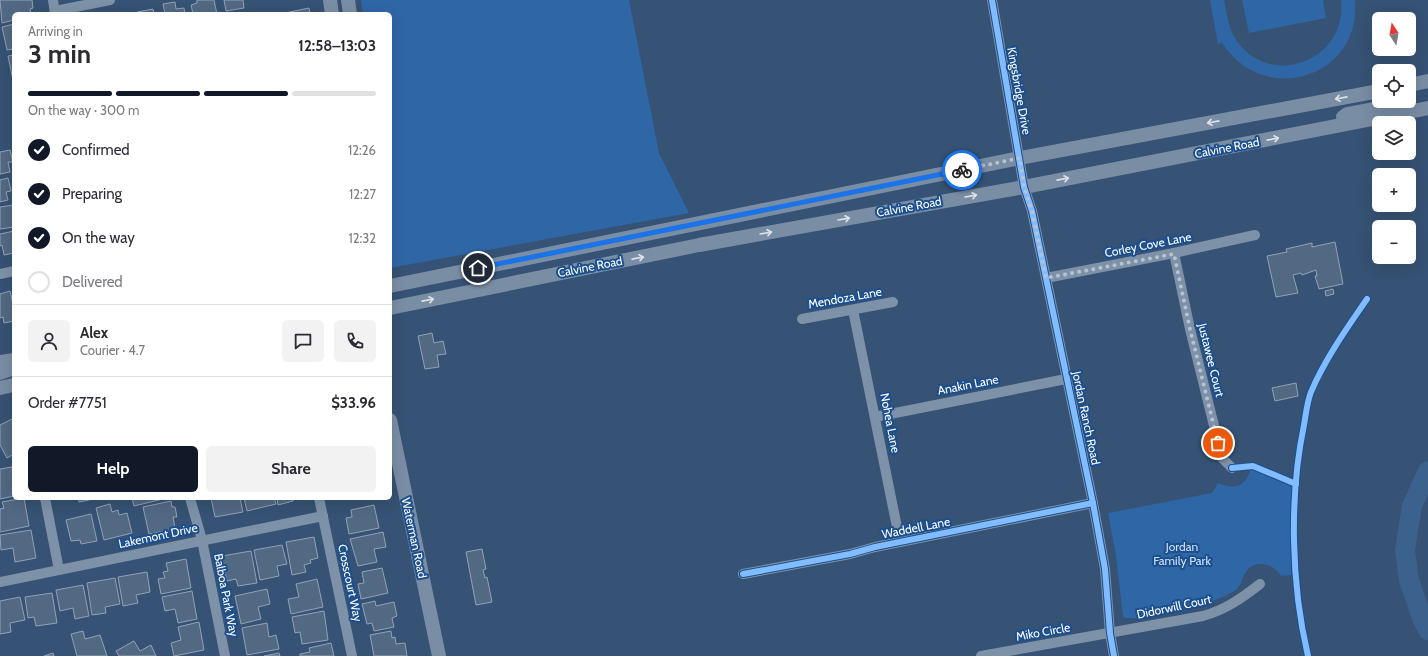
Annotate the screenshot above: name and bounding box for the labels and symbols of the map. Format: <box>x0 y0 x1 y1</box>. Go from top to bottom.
north arrow <box>1372 12 1416 56</box>
street label: Kingsbridge Drive <box>1004 46 1035 136</box>
one-way arrow <box>1335 94 1348 102</box>
one-way arrow <box>1207 118 1220 126</box>
street label: Calvine Road <box>1193 134 1261 161</box>
one-way arrow <box>1266 135 1279 143</box>
courier <box>942 150 982 190</box>
one-way arrow <box>1056 175 1069 183</box>
one-way arrow <box>965 192 978 200</box>
street label: Calvine Road <box>875 193 943 220</box>
one-way arrow <box>837 215 850 223</box>
one-way arrow <box>759 229 772 237</box>
street label: Corley Cove Lane <box>1103 229 1193 260</box>
pin <box>461 251 495 285</box>
street label: Calvine Road <box>556 253 624 280</box>
one-way arrow <box>631 253 644 261</box>
street label: Mendoza Lane <box>807 284 883 311</box>
one-way arrow <box>421 296 434 304</box>
street label: Justawee Court <box>1195 321 1228 398</box>
street label: Jordan Ranch Road <box>1069 369 1104 466</box>
street label: Anakin Lane <box>936 371 1000 398</box>
street label: Nohea Lane <box>877 392 904 454</box>
pin <box>1201 426 1235 460</box>
street label: Waterman Road <box>399 496 430 580</box>
street label: Waddell Lane <box>881 514 951 541</box>
street label: Lakemont Drive <box>117 520 199 551</box>
park label: Jordan Family Park <box>1153 539 1211 568</box>
street label: Crosscourt Way <box>335 543 366 623</box>
street label: Balboa Park Way <box>211 552 242 638</box>
street label: Didorwill Court <box>1135 591 1213 622</box>
street label: Miko Circle <box>1015 619 1071 644</box>

